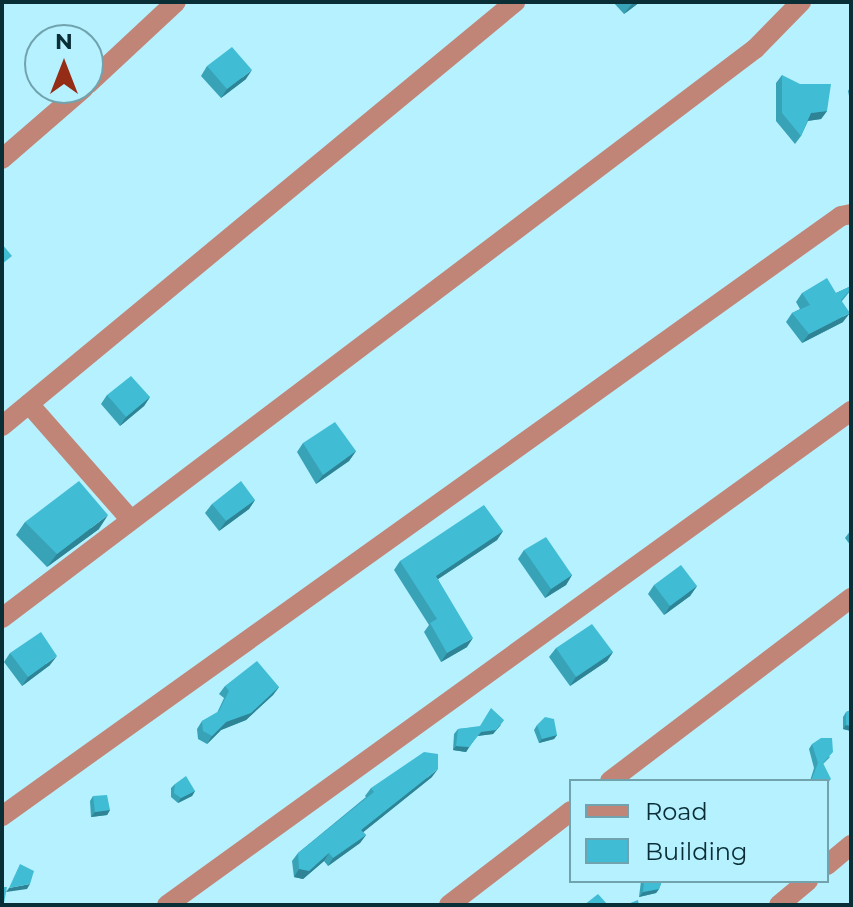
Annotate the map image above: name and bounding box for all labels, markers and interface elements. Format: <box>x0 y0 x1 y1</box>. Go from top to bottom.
north arrow <box>24 24 104 104</box>
text: N <box>55 28 73 55</box>
legend <box>569 779 829 883</box>
text: Road <box>645 797 708 826</box>
text: Building <box>645 837 748 866</box>

